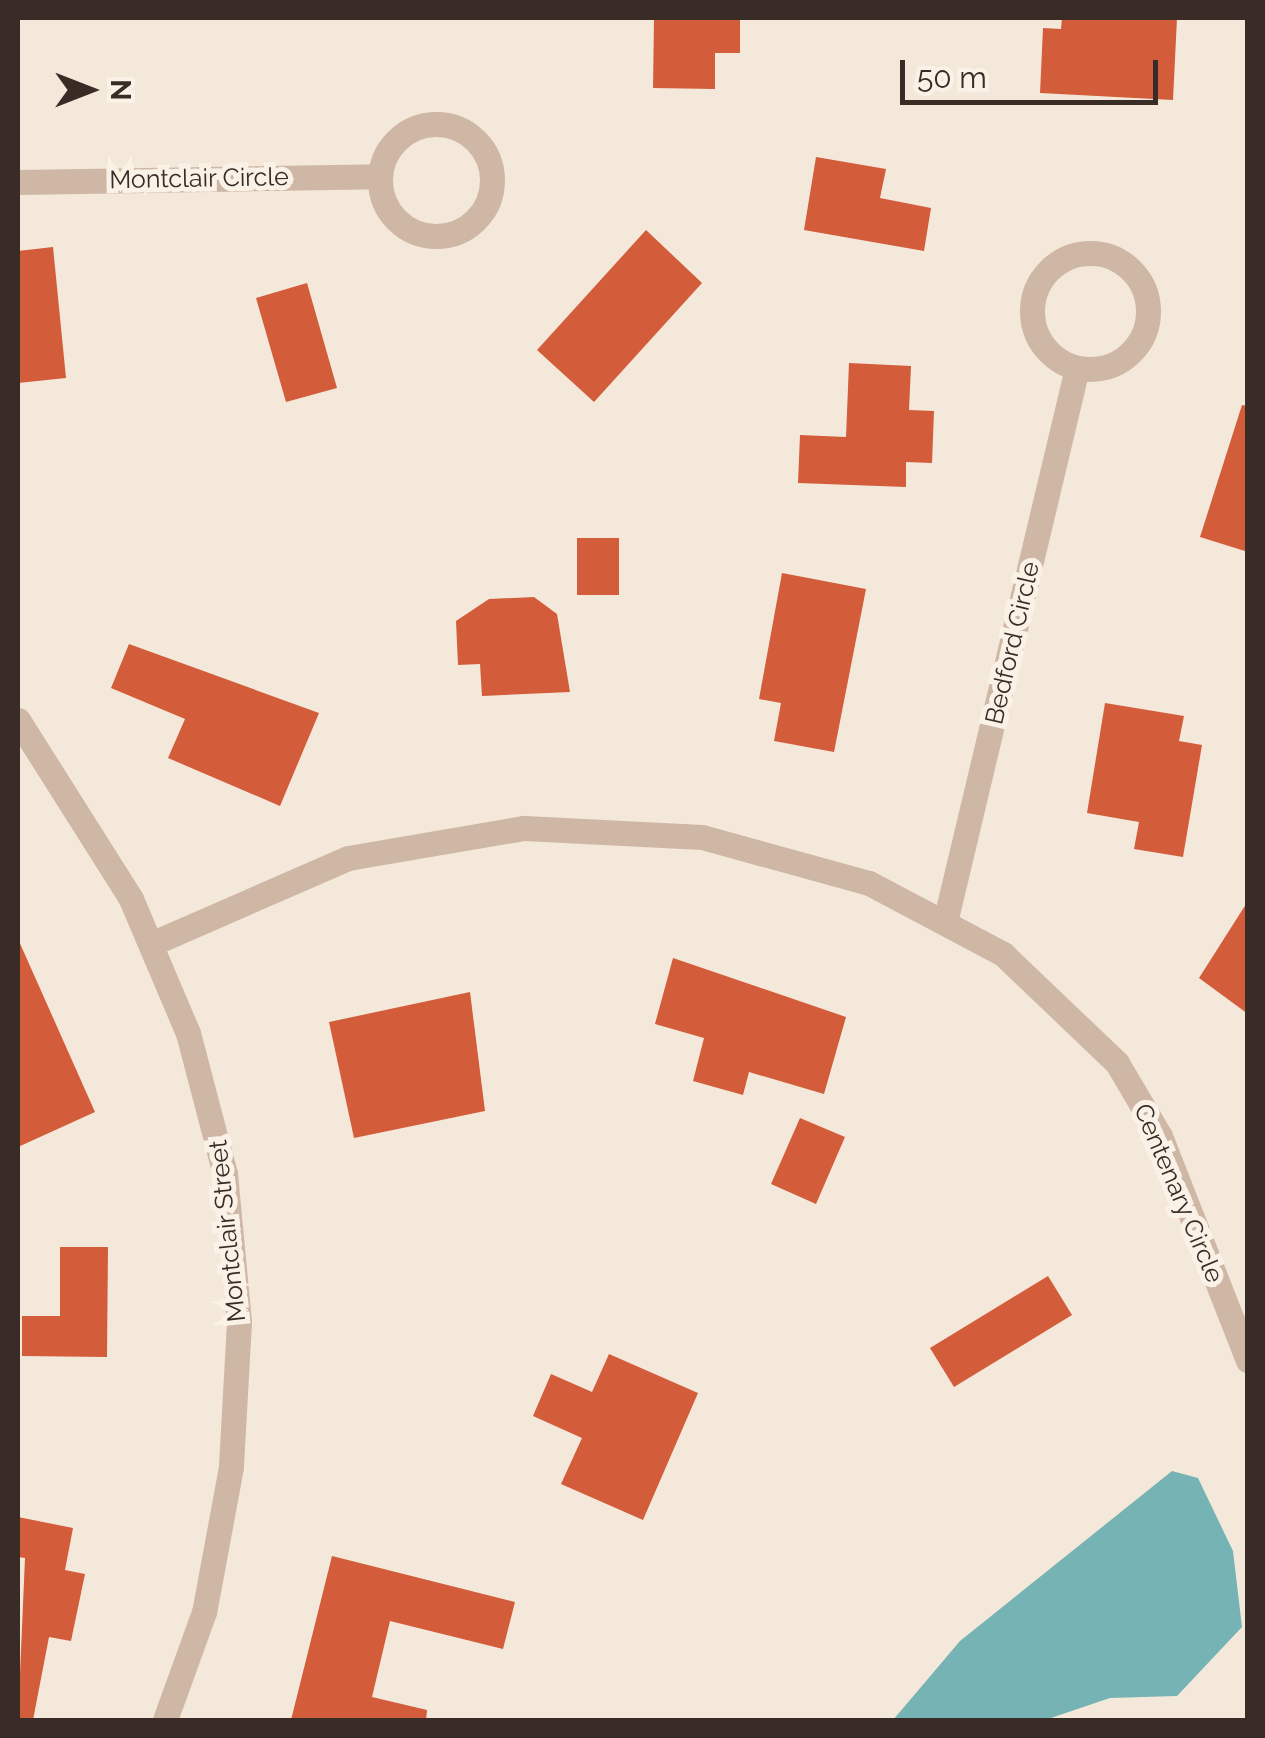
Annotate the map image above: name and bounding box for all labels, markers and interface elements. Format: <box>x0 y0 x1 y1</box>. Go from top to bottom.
north arrow <box>40 40 140 140</box>
scale bar <box>905 40 1162 102</box>
text: 50 m <box>917 60 987 95</box>
text: N <box>104 79 137 101</box>
street label: Montclair Circle <box>109 161 289 195</box>
street label: Bedford Circle <box>979 559 1045 727</box>
street label: Centenary Circle <box>1128 1099 1230 1287</box>
street label: Montclair Street <box>203 1138 251 1324</box>

